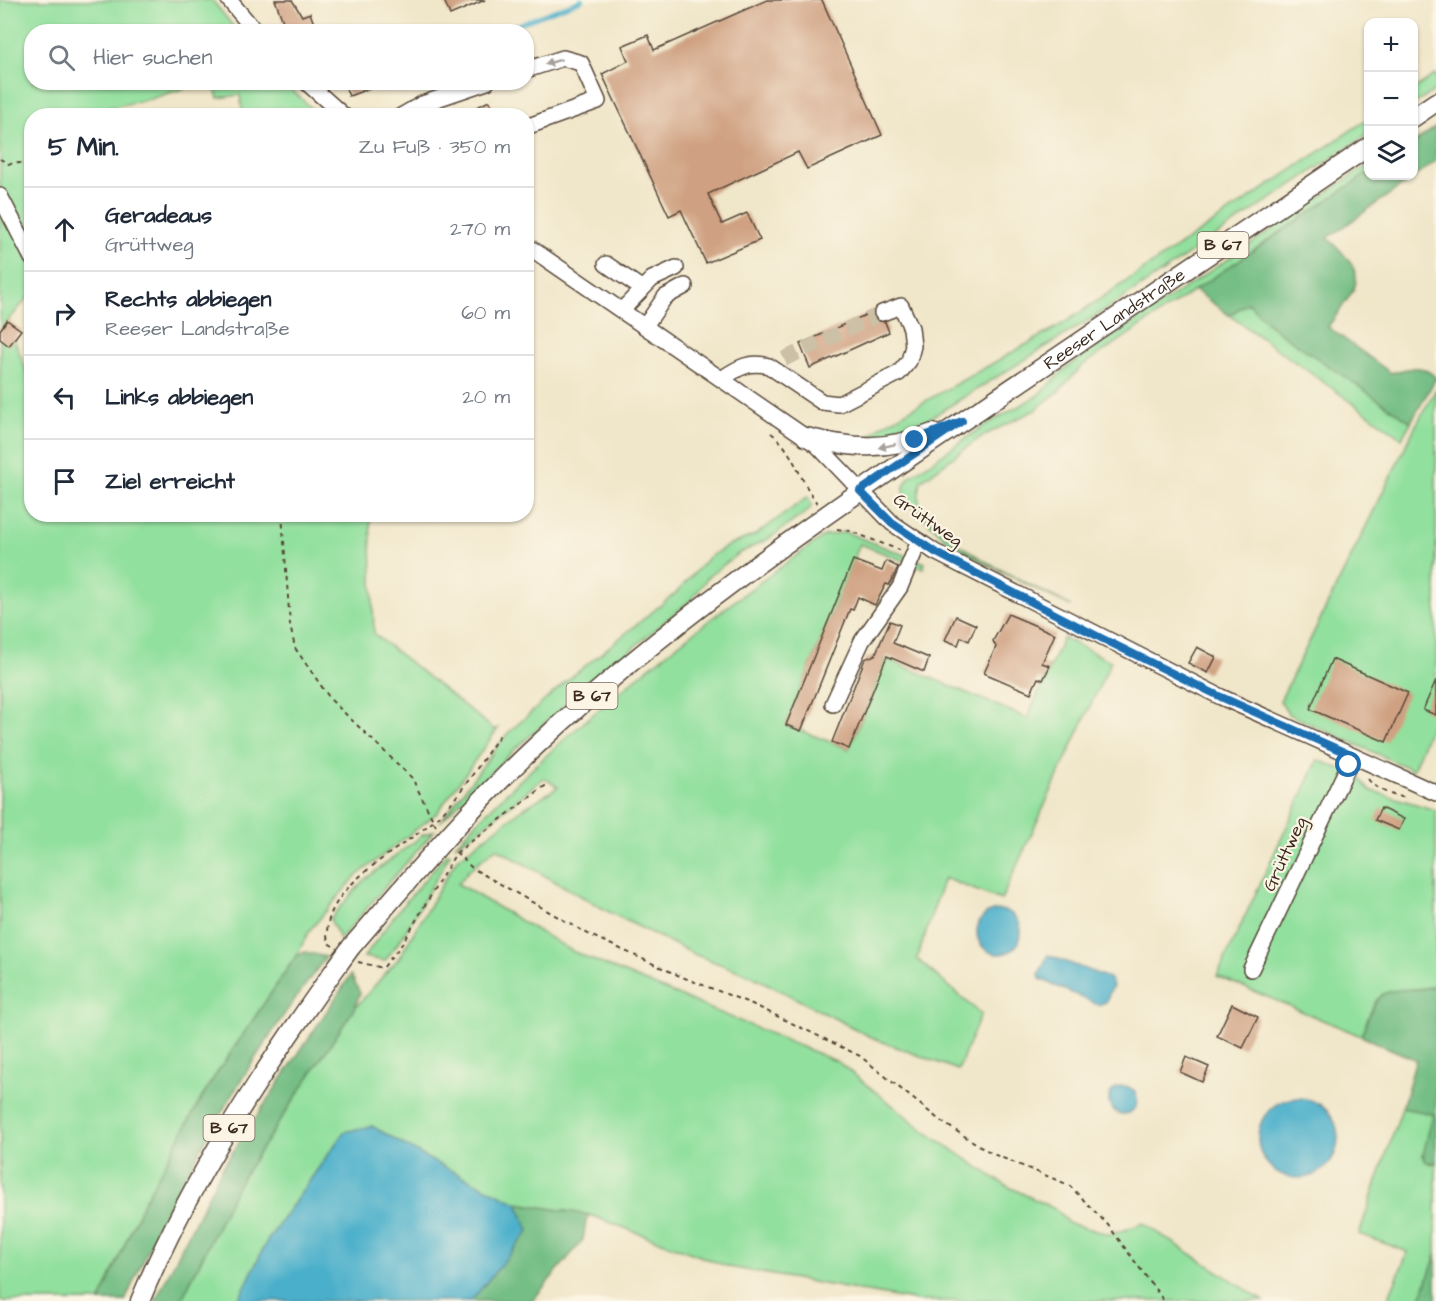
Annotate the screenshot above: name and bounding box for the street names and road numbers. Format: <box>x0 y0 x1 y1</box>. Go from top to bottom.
road number: B 67 <box>1198 232 1248 258</box>
street label: Reeser Landstraße <box>1038 262 1190 376</box>
street label: Grüttweg <box>888 487 968 554</box>
road number: B 67 <box>566 683 618 709</box>
street label: Grüttweg <box>1257 813 1314 896</box>
road number: B 67 <box>204 1115 254 1141</box>

